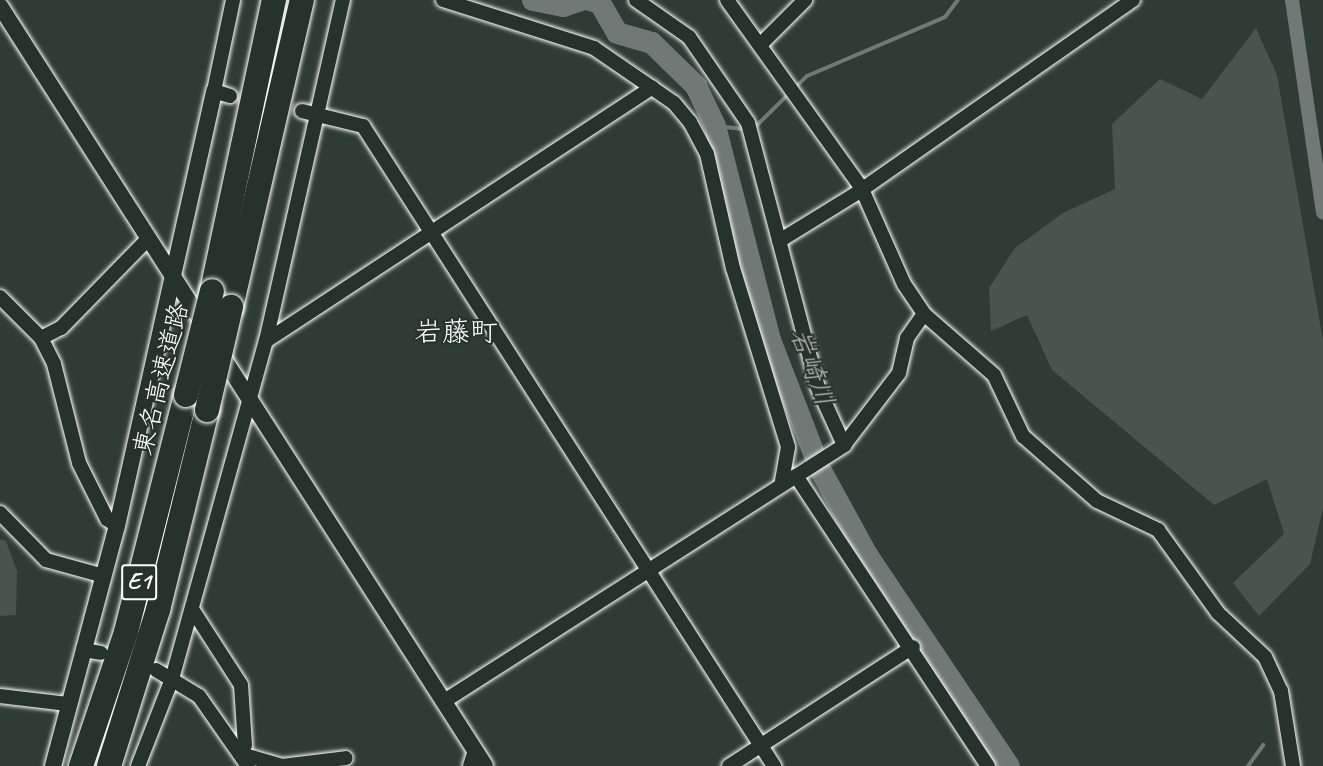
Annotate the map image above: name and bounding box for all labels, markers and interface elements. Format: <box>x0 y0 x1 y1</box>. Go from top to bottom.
street label: 東名高速道路 <box>127 300 195 458</box>
district label: 岩藤町 <box>414 315 498 349</box>
water label: 岩崎川 <box>783 323 841 411</box>
road number: E1 <box>121 561 157 603</box>

